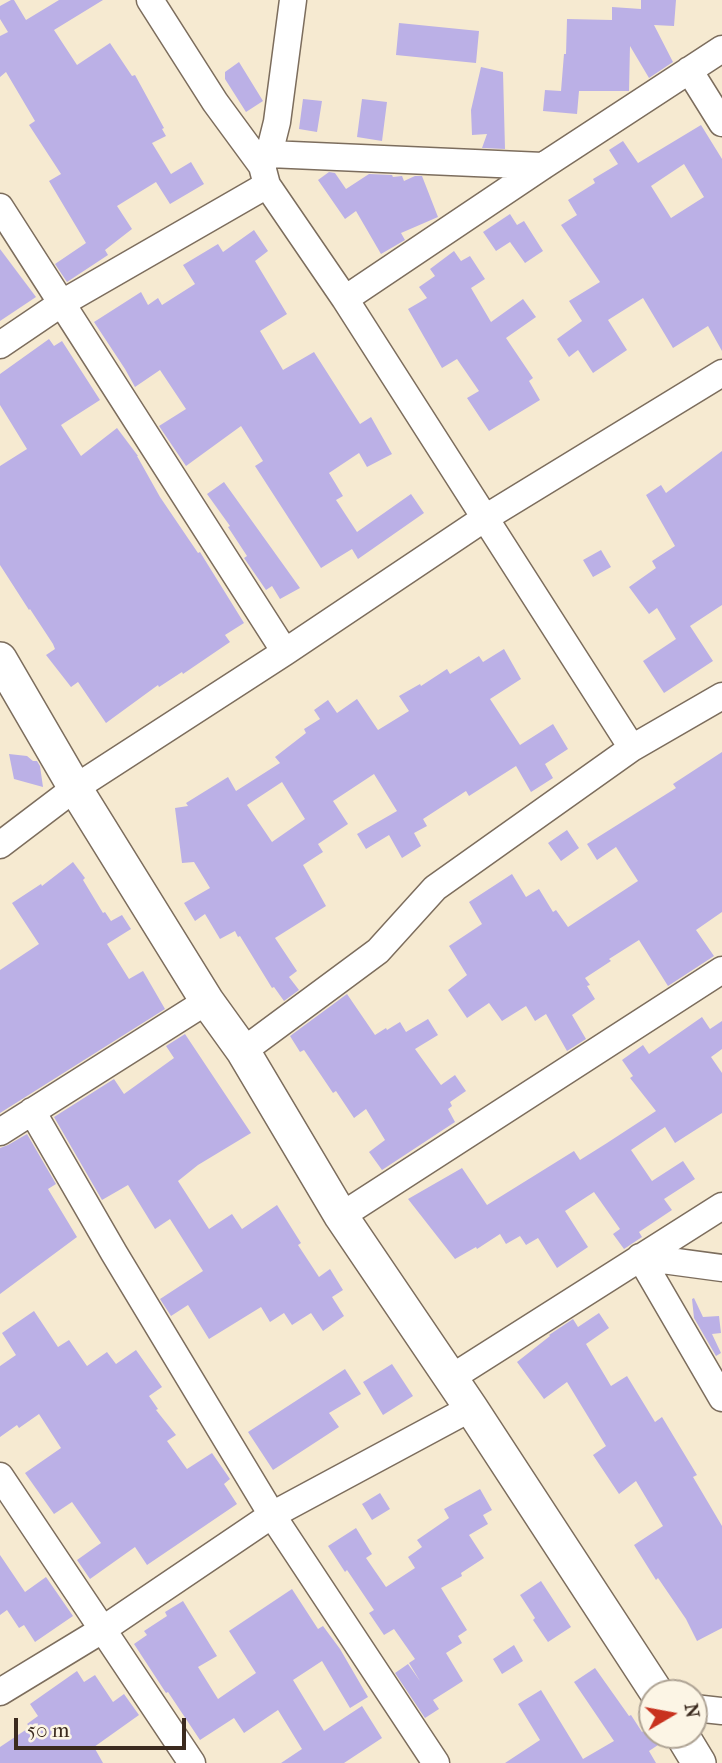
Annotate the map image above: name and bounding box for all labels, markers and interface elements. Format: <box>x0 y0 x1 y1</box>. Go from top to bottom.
north arrow <box>638 1679 708 1749</box>
text: N <box>680 1702 704 1720</box>
scale bar <box>18 1704 189 1748</box>
text: 50 m <box>27 1718 70 1742</box>

